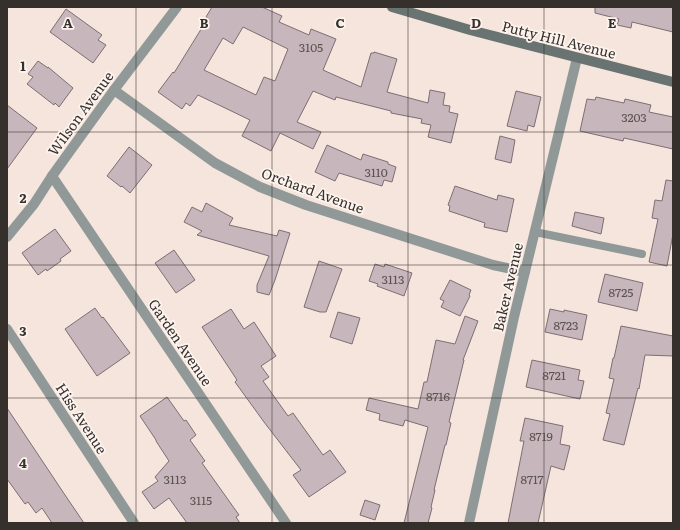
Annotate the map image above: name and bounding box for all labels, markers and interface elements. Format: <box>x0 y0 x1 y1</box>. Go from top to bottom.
text: A <box>63 13 73 32</box>
text: B <box>200 13 209 32</box>
text: C <box>335 13 345 32</box>
text: D <box>471 13 481 32</box>
text: E <box>608 13 617 32</box>
street label: Putty Hill Avenue <box>500 15 618 63</box>
house number: 3105 <box>299 38 323 56</box>
text: 1 <box>20 56 26 75</box>
street label: Wilson Avenue <box>43 67 117 159</box>
house number: 3203 <box>621 108 647 126</box>
street label: Orchard Avenue <box>259 162 367 218</box>
house number: 3110 <box>364 163 388 181</box>
text: 2 <box>20 188 27 207</box>
street label: Baker Avenue <box>487 240 527 334</box>
house number: 3113 <box>382 270 404 288</box>
house number: 8725 <box>609 283 633 301</box>
street label: Garden Avenue <box>144 294 218 390</box>
house number: 8723 <box>553 316 579 334</box>
text: 3 <box>19 321 27 340</box>
house number: 8721 <box>542 366 566 384</box>
street label: Hiss Avenue <box>52 379 112 457</box>
house number: 8716 <box>426 387 451 405</box>
house number: 8719 <box>529 427 553 445</box>
text: 4 <box>19 453 27 472</box>
house number: 3113 <box>164 470 186 488</box>
house number: 8717 <box>520 470 544 488</box>
house number: 3115 <box>190 491 212 509</box>

